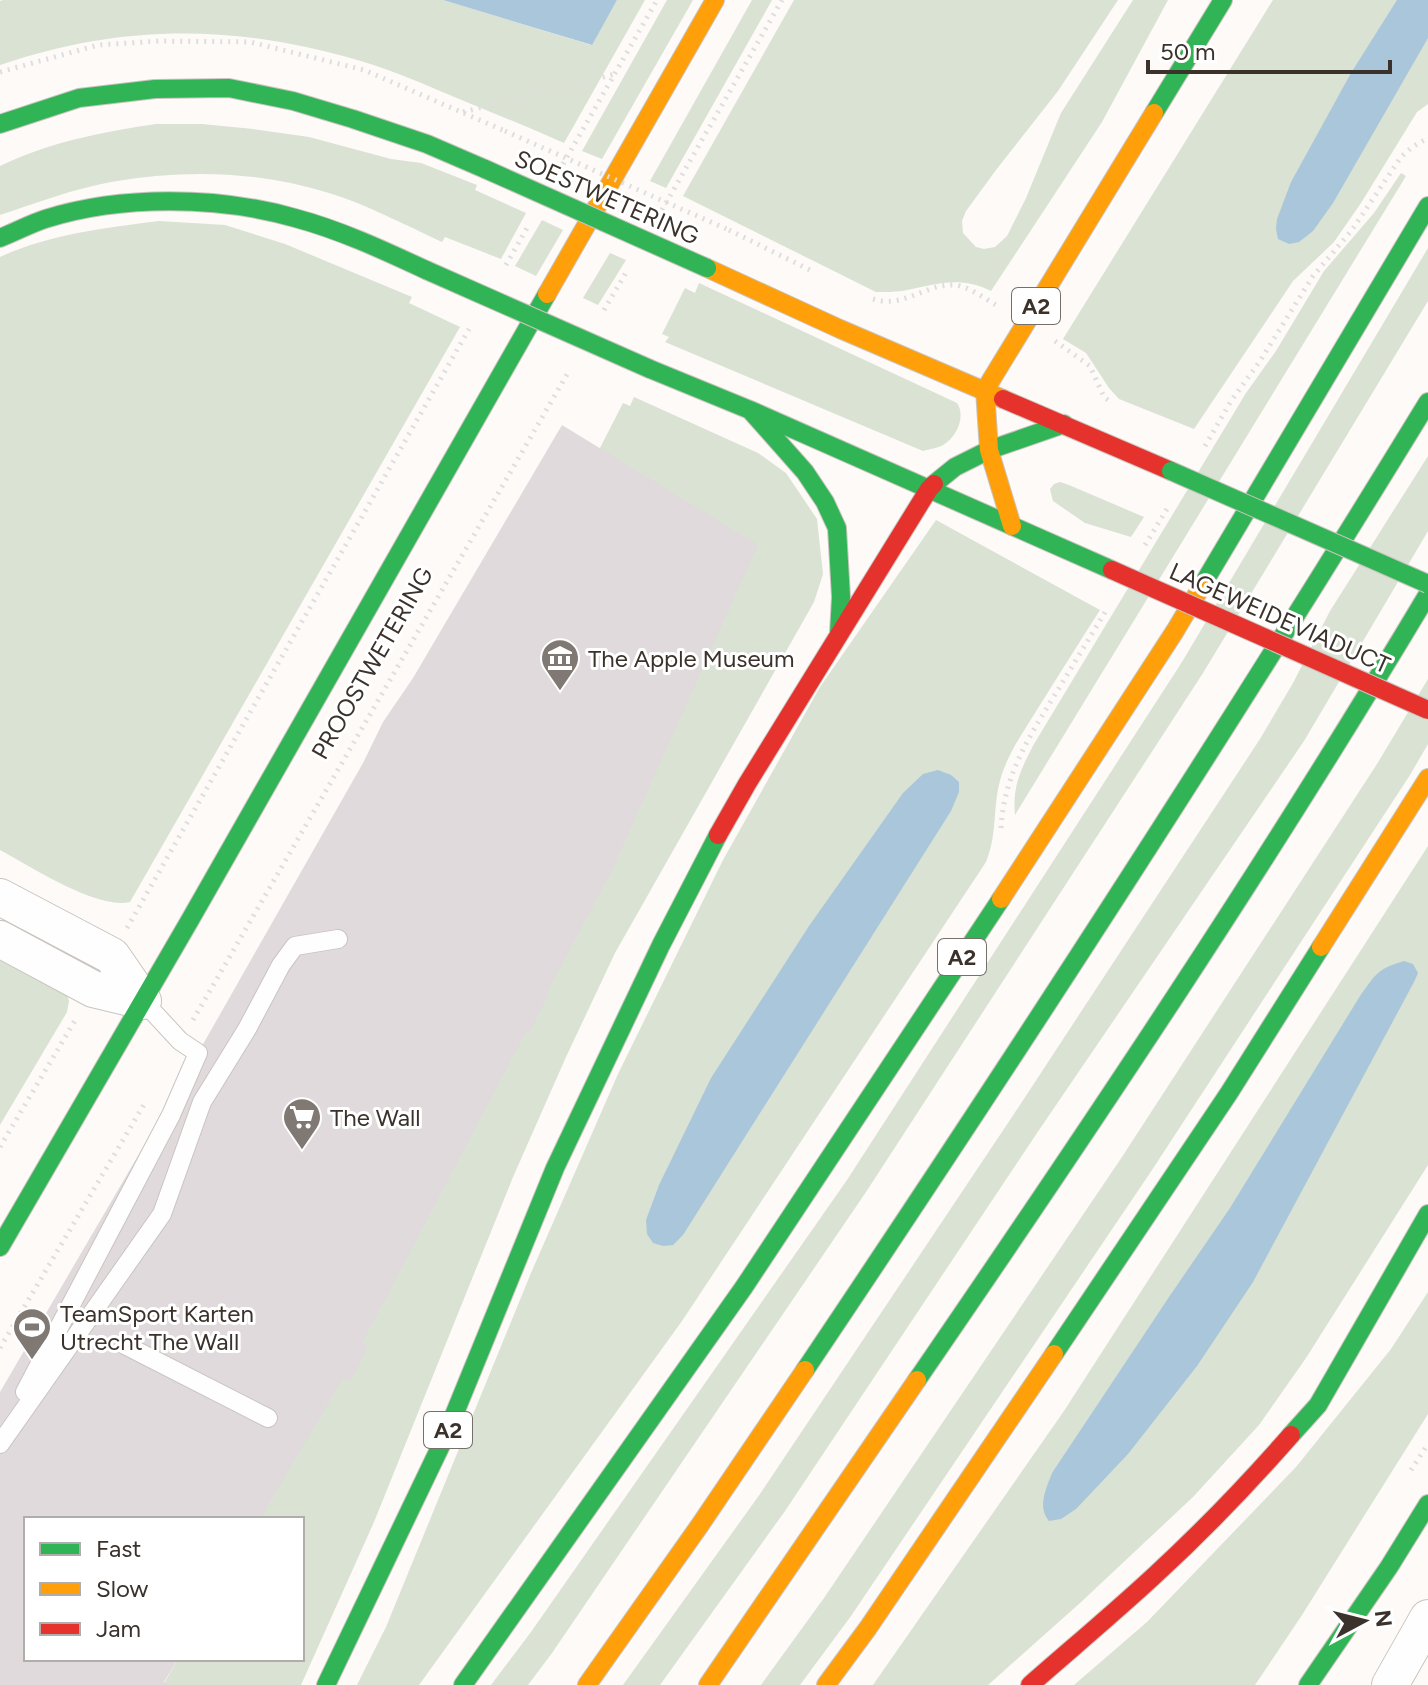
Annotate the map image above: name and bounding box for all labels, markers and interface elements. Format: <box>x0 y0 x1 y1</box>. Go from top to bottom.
scale bar <box>1148 24 1390 74</box>
text: 50 m <box>1160 37 1216 66</box>
street label: SOESTWETERING <box>510 143 704 251</box>
road number: A2 <box>1012 288 1060 324</box>
street label: LAGEWEIDEVIADUCT <box>1165 556 1395 680</box>
street label: PROOSTWETERING <box>305 562 439 764</box>
museum icon: The Apple Museum <box>539 637 581 692</box>
place label: The Apple Museum <box>588 644 794 673</box>
road number: A2 <box>938 939 986 975</box>
supermarket icon: The Wall <box>281 1096 323 1151</box>
place label: The Wall <box>330 1103 421 1132</box>
place label: TeamSport Karten Utrecht The Wall <box>60 1299 254 1356</box>
sports icon: TeamSport Karten Utrecht The Wall <box>11 1306 53 1361</box>
road number: A2 <box>424 1412 472 1448</box>
legend <box>24 1517 304 1661</box>
text: Fast <box>96 1534 141 1563</box>
text: Slow <box>96 1574 149 1603</box>
north arrow <box>1324 1581 1404 1661</box>
text: N <box>1369 1609 1398 1629</box>
text: Jam <box>96 1614 141 1643</box>

